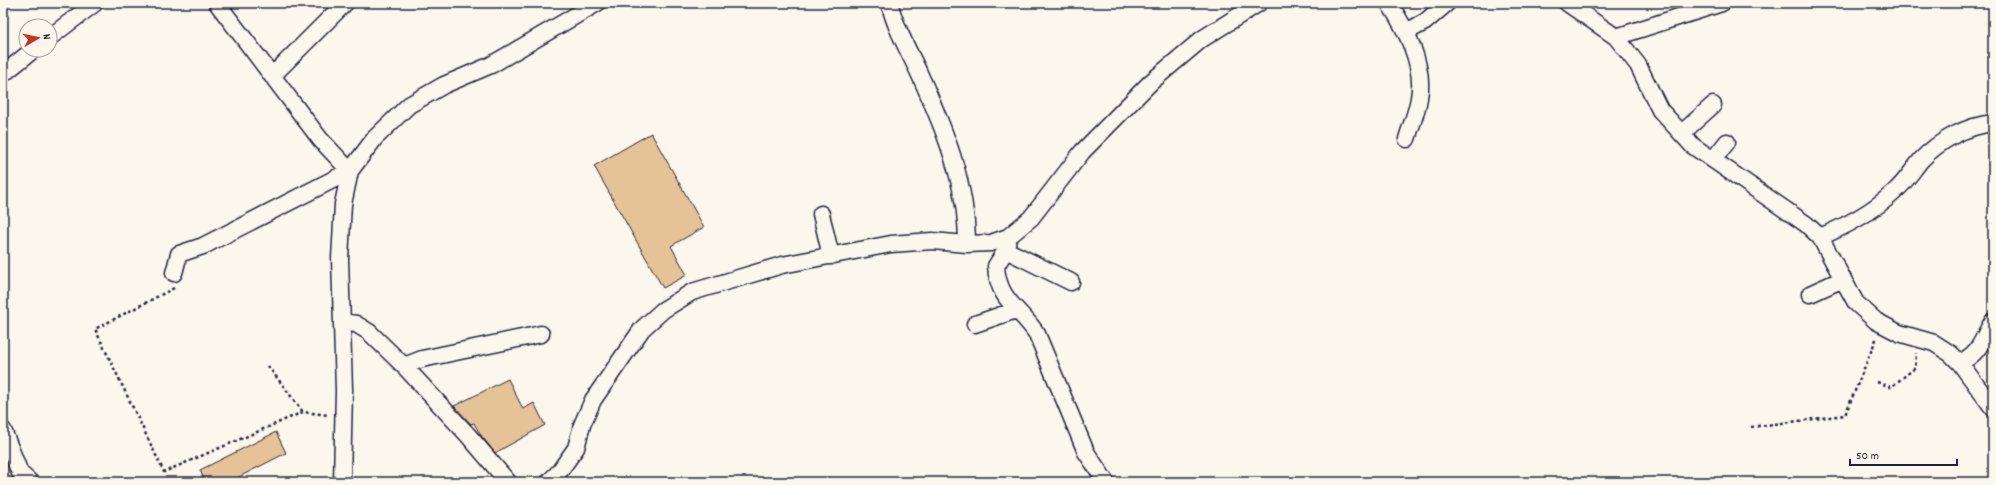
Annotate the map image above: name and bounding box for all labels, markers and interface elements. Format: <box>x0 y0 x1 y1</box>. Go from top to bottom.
north arrow <box>18 18 58 58</box>
text: N <box>38 33 54 41</box>
scale bar <box>1850 441 1957 467</box>
text: 50 m <box>1856 448 1879 465</box>

